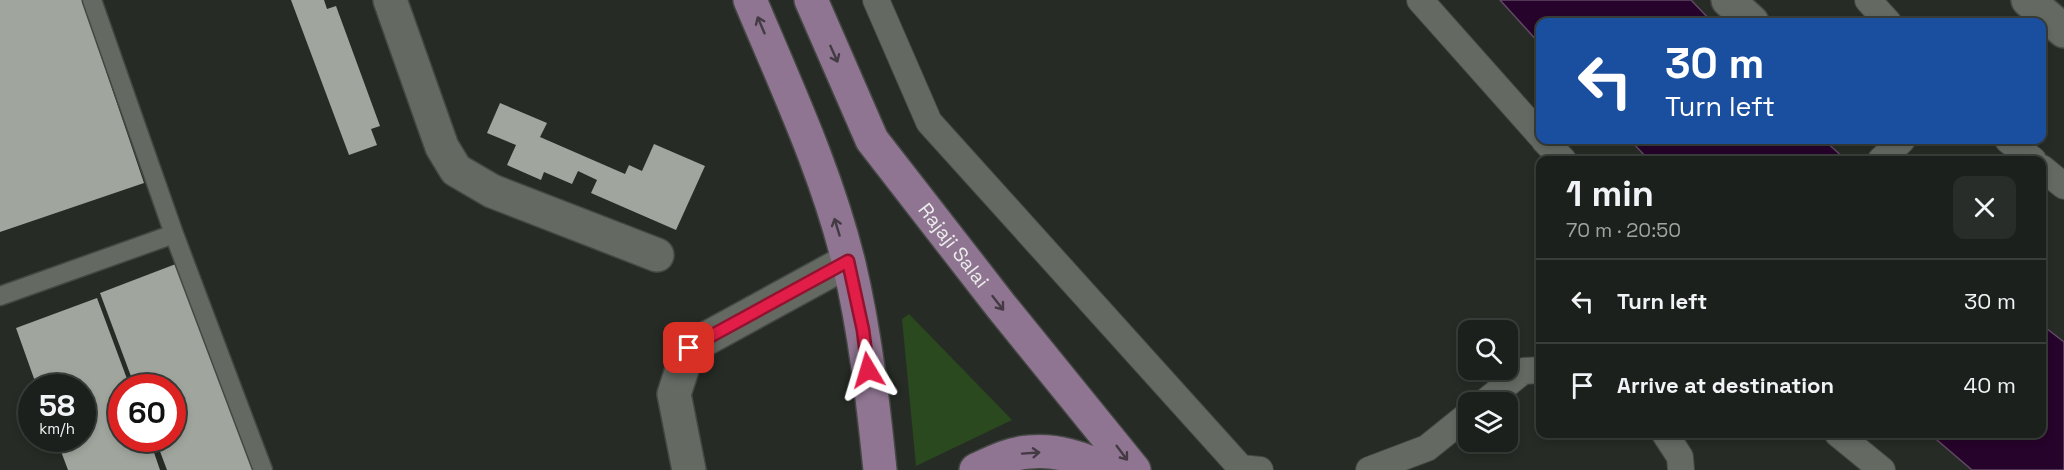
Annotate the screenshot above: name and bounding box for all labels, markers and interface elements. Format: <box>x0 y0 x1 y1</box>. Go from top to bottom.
one-way arrow <box>755 16 766 35</box>
text: 30 m <box>1665 37 1764 90</box>
icon: left <box>1566 42 1644 120</box>
one-way arrow <box>829 44 840 62</box>
text: Turn left <box>1665 89 1775 124</box>
text: 1 min <box>1566 171 1654 217</box>
button: close <box>1953 176 2016 239</box>
street label: Rajaji Salai <box>913 198 995 293</box>
text: 70 m · 20:50 <box>1566 217 1681 243</box>
one-way arrow <box>831 218 842 237</box>
icon: left <box>1566 285 1599 318</box>
text: Turn left <box>1617 287 1707 315</box>
text: 30 m <box>1964 287 2016 315</box>
one-way arrow <box>992 294 1005 310</box>
map controls <box>1458 320 1518 452</box>
button: search <box>1458 320 1518 380</box>
pin <box>663 322 714 373</box>
icon: arrive <box>672 331 705 364</box>
position arrow <box>836 338 900 402</box>
icon: arrive <box>1566 369 1599 402</box>
text: Arrive at destination <box>1617 371 1834 399</box>
text: 40 m <box>1964 371 2016 399</box>
speed limit sign: 60 <box>108 374 186 452</box>
text: 58 <box>39 386 75 425</box>
button: layers <box>1458 392 1518 452</box>
text: km/h <box>39 419 75 438</box>
one-way arrow <box>1115 445 1128 461</box>
one-way arrow <box>1021 447 1041 458</box>

